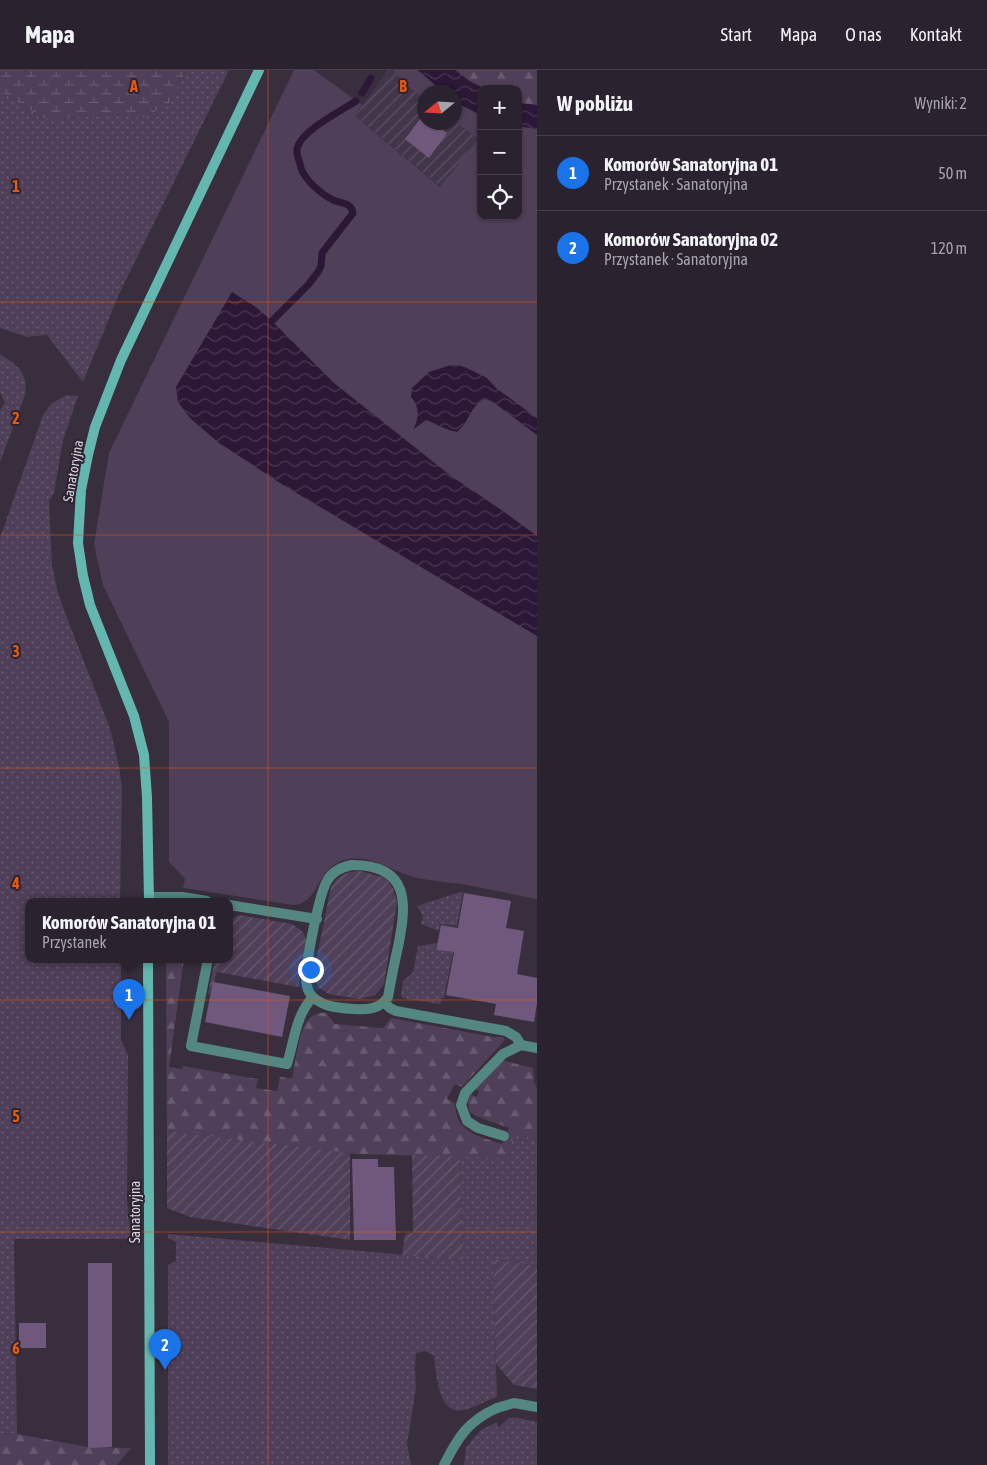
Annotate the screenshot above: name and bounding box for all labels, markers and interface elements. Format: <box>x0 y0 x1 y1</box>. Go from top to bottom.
text: Mapa <box>25 21 75 48</box>
text: Start <box>720 24 752 45</box>
text: Mapa <box>780 24 817 45</box>
text: O nas <box>845 24 882 45</box>
text: Kontakt <box>910 24 962 45</box>
text: A <box>129 77 138 95</box>
text: B <box>399 77 407 95</box>
north arrow <box>417 85 462 130</box>
map controls <box>477 85 522 220</box>
button: + <box>477 85 522 130</box>
text: W pobliżu <box>557 91 633 115</box>
text: Wyniki: 2 <box>915 94 967 112</box>
button: − <box>477 130 522 175</box>
text: Komorów Sanatoryjna 01 <box>604 153 778 175</box>
text: 1 <box>569 164 577 182</box>
text: 50 m <box>938 164 967 182</box>
button: locate <box>477 175 522 220</box>
text: Przystanek · Sanatoryjna <box>604 175 748 193</box>
text: 1 <box>12 177 20 195</box>
text: Komorów Sanatoryjna 02 <box>604 228 778 250</box>
text: 2 <box>569 239 577 257</box>
text: 120 m <box>931 239 967 257</box>
text: Przystanek · Sanatoryjna <box>604 250 748 268</box>
text: 2 <box>12 409 20 427</box>
street label: Sanatoryjna <box>60 439 86 503</box>
text: 3 <box>12 642 20 660</box>
text: 4 <box>11 874 20 892</box>
popup <box>25 898 233 963</box>
text: Komorów Sanatoryjna 01 <box>42 911 216 933</box>
text: Przystanek <box>42 933 107 951</box>
your location <box>298 957 324 983</box>
pin: 1 <box>113 979 145 1020</box>
text: 5 <box>12 1107 20 1125</box>
street label: Sanatoryjna <box>127 1181 143 1243</box>
pin: 2 <box>149 1329 181 1370</box>
text: 6 <box>12 1339 20 1357</box>

